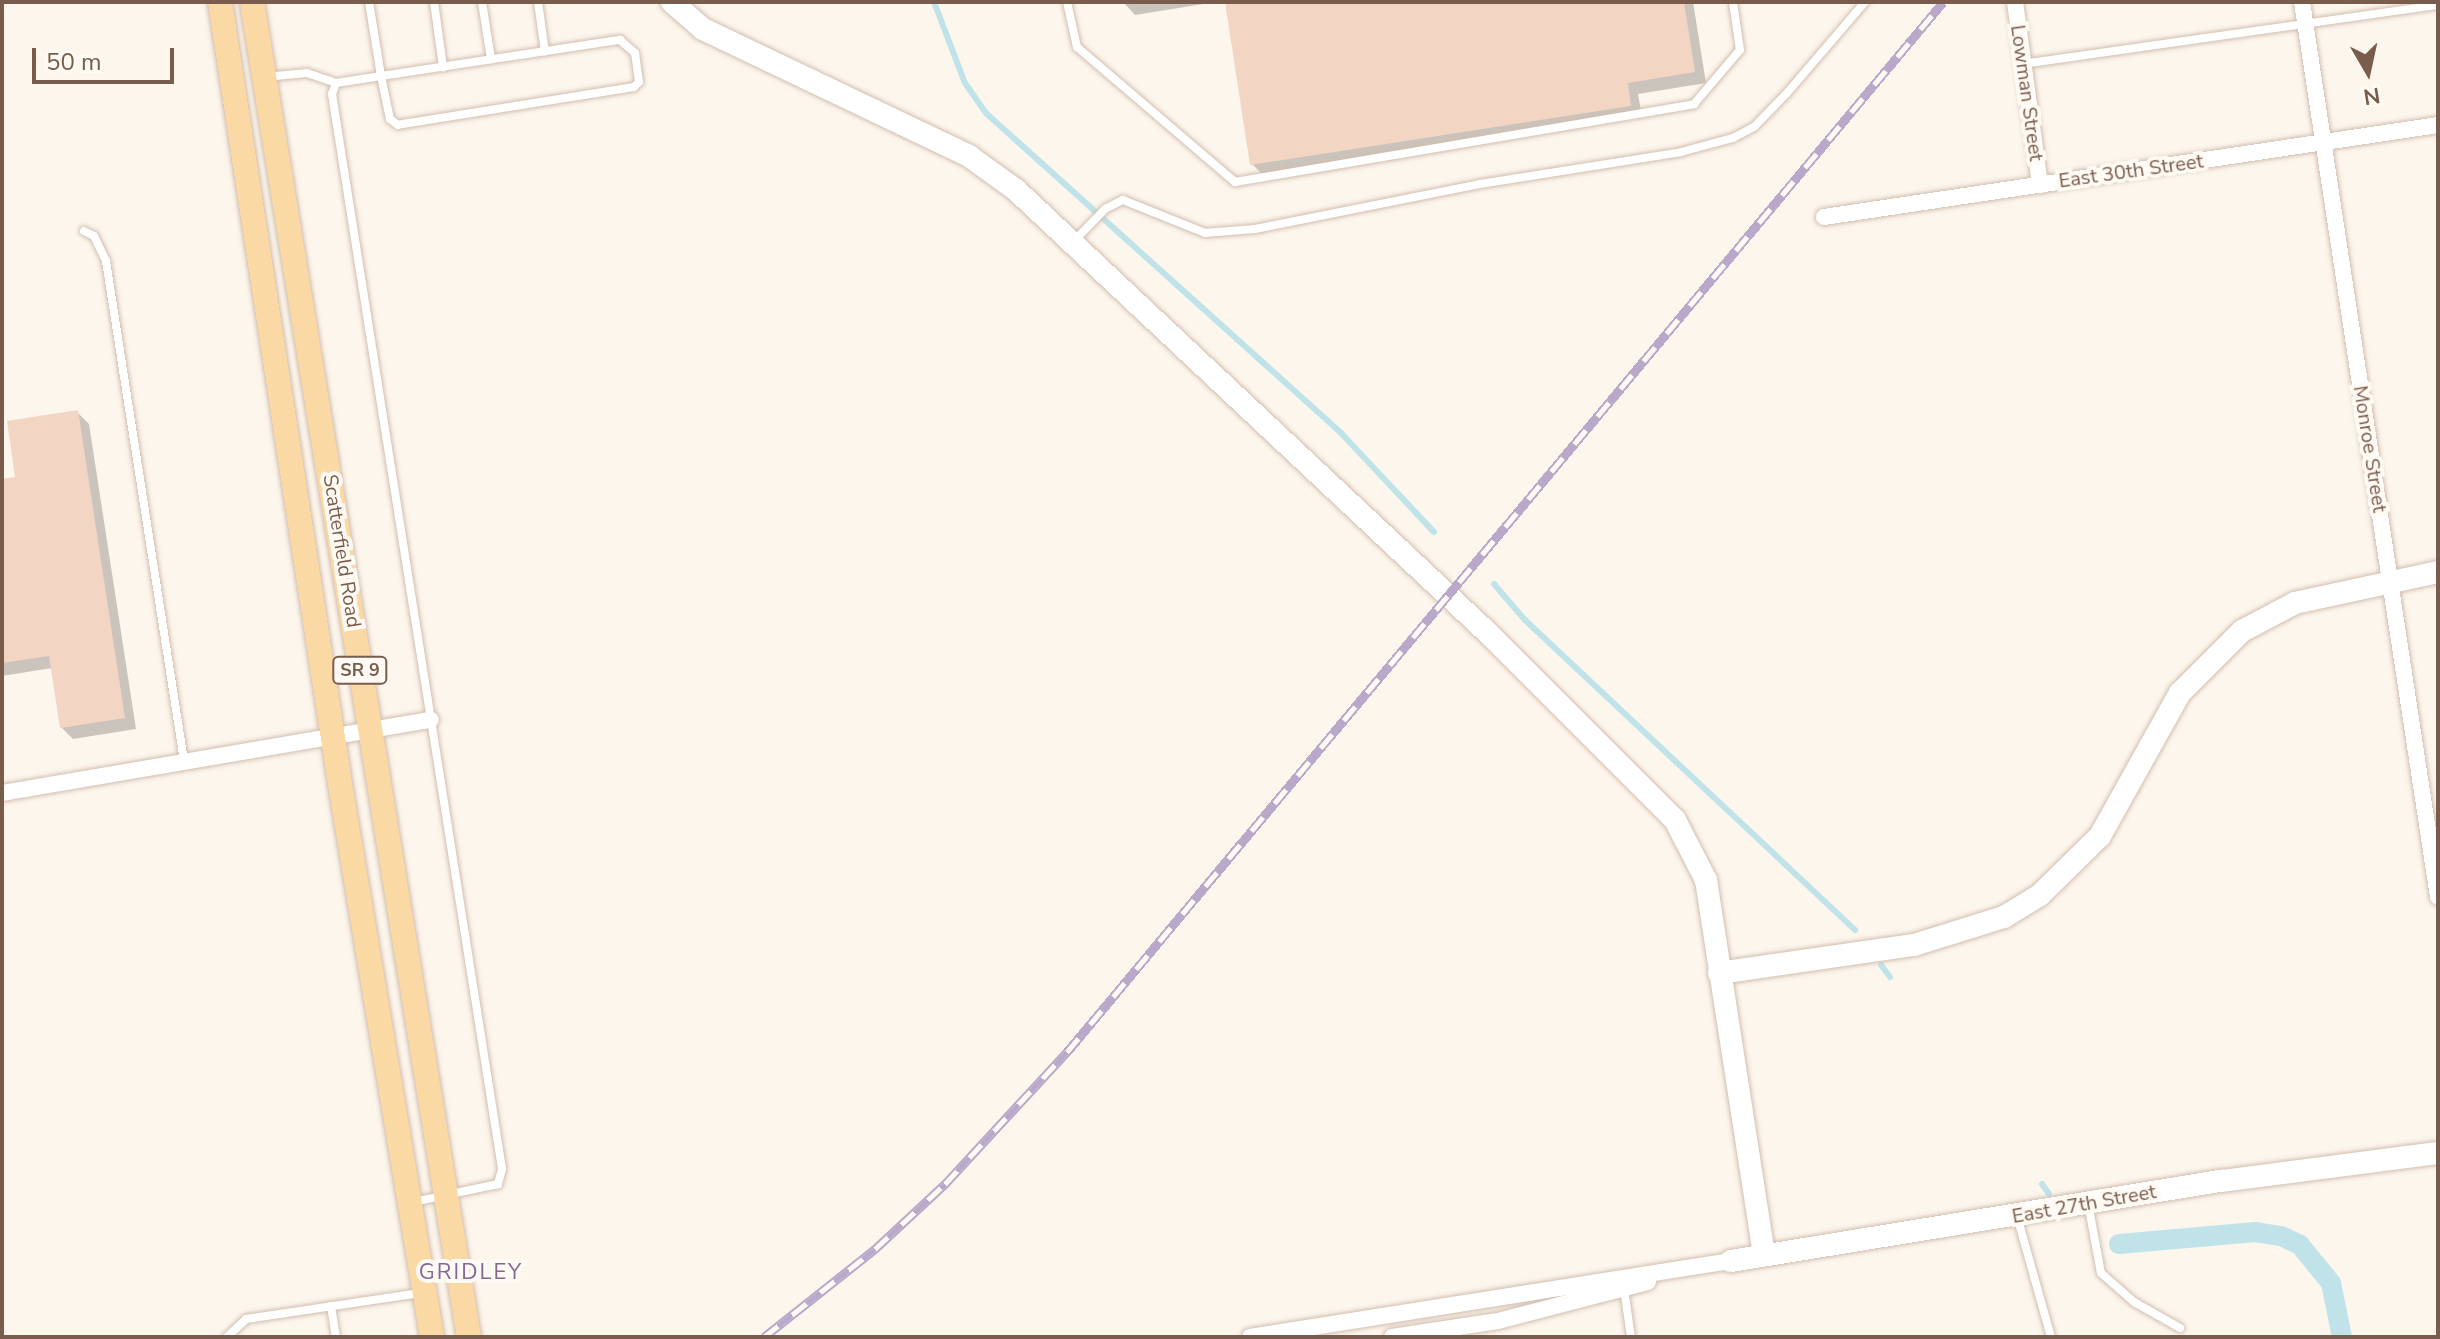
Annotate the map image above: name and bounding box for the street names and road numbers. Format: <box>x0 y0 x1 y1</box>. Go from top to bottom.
street label: Lowman Street <box>2006 23 2048 163</box>
street label: East 30th Street <box>2057 149 2205 193</box>
street label: Monroe Street <box>2348 384 2392 514</box>
street label: Scatterfield Road <box>318 473 366 629</box>
road number: SR 9 <box>332 656 388 684</box>
street label: East 27th Street <box>2010 1180 2158 1228</box>

